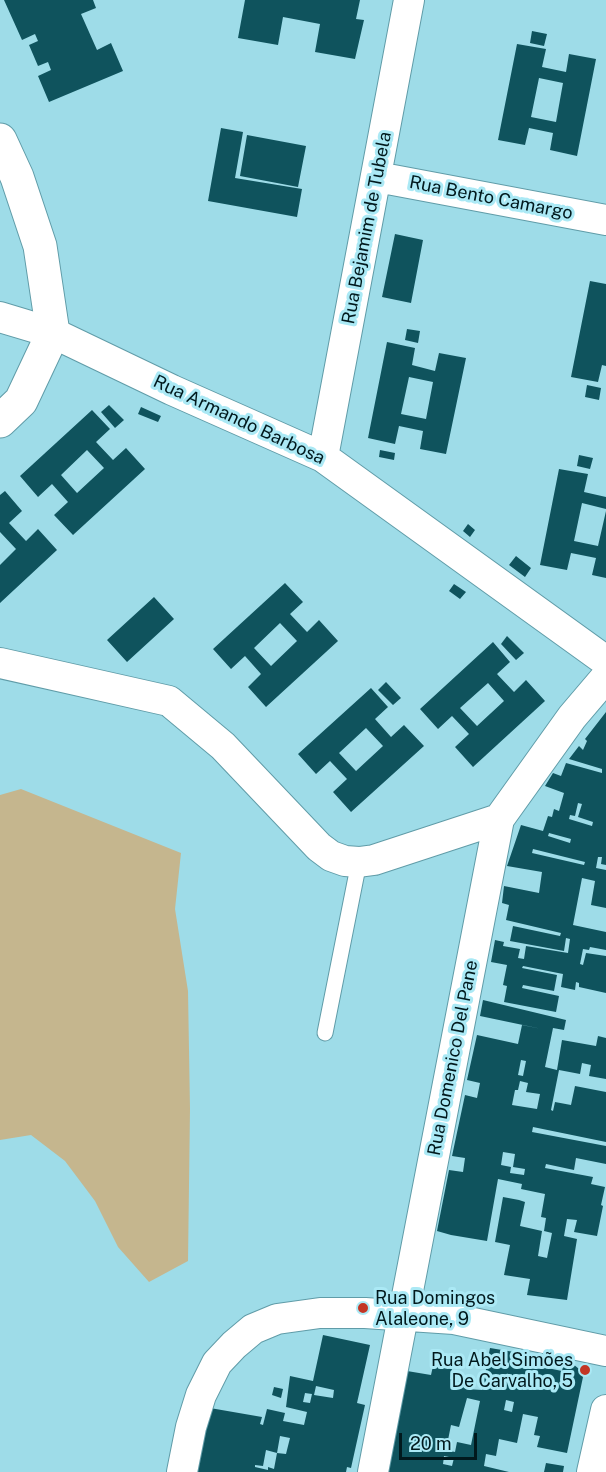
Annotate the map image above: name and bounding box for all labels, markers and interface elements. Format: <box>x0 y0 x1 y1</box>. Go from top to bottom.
street label: Rua Bejamim de Tubela <box>338 130 396 326</box>
street label: Rua Bento Camargo <box>407 172 575 224</box>
street label: Rua Armando Barbosa <box>150 371 328 469</box>
street label: Rua Domenico Del Pane <box>423 958 483 1158</box>
place label: Rua Domingos Alaleone, 9 <box>375 1287 495 1330</box>
marker: Rua Domingos Alaleone, 9 <box>356 1301 370 1315</box>
place label: Rua Abel Simões De Carvalho, 5 <box>431 1349 573 1392</box>
marker: Rua Abel Simões De Carvalho, 5 <box>578 1363 592 1377</box>
scale bar <box>402 1421 480 1459</box>
text: 20 m <box>410 1433 452 1454</box>

